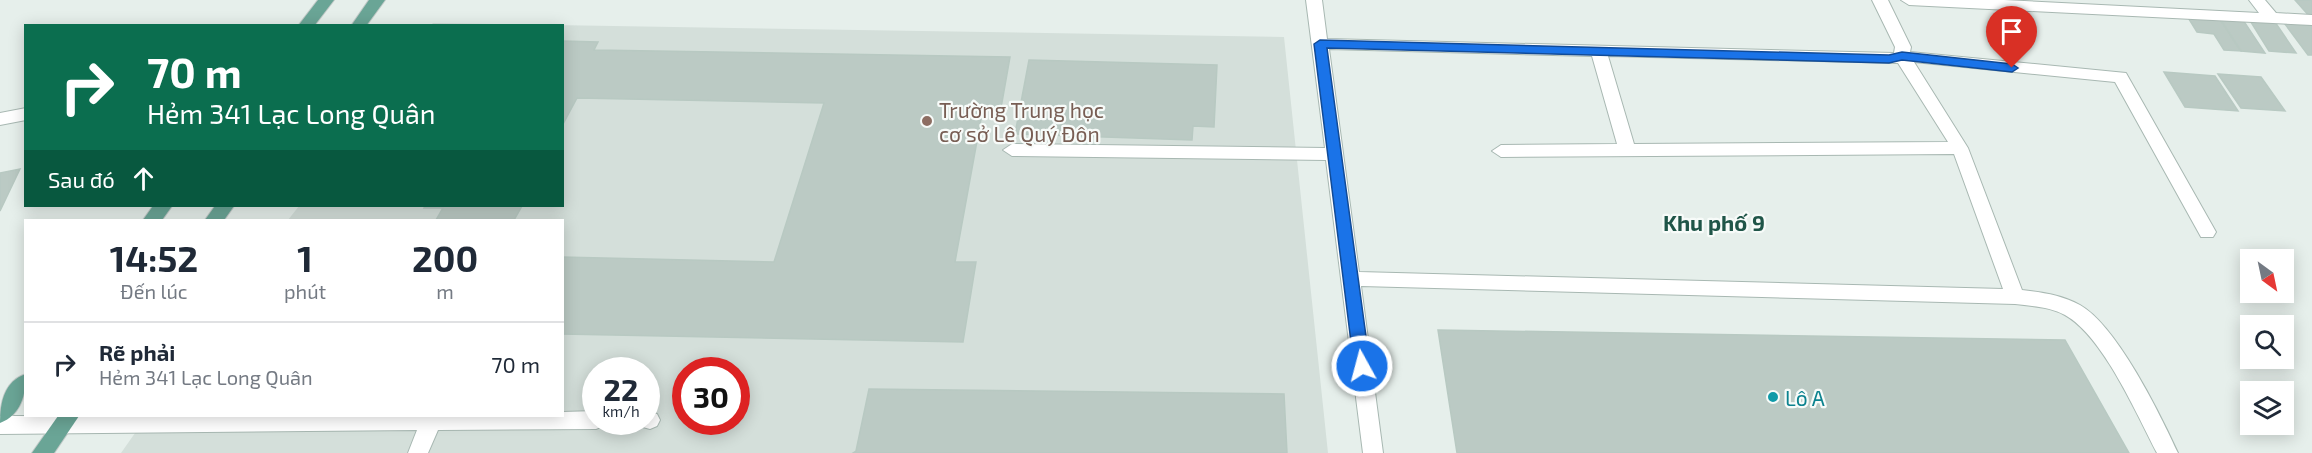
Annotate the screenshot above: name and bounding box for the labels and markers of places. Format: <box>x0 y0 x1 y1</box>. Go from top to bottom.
pin <box>1986 6 2037 68</box>
place label: Trường Trung học cơ sở Lê Quý Đôn <box>939 97 1104 147</box>
marker: Trường Trung học cơ sở Lê Quý Đôn <box>920 114 934 128</box>
place label: Lô A <box>1785 385 1825 410</box>
marker: Lô A <box>1766 390 1780 404</box>

